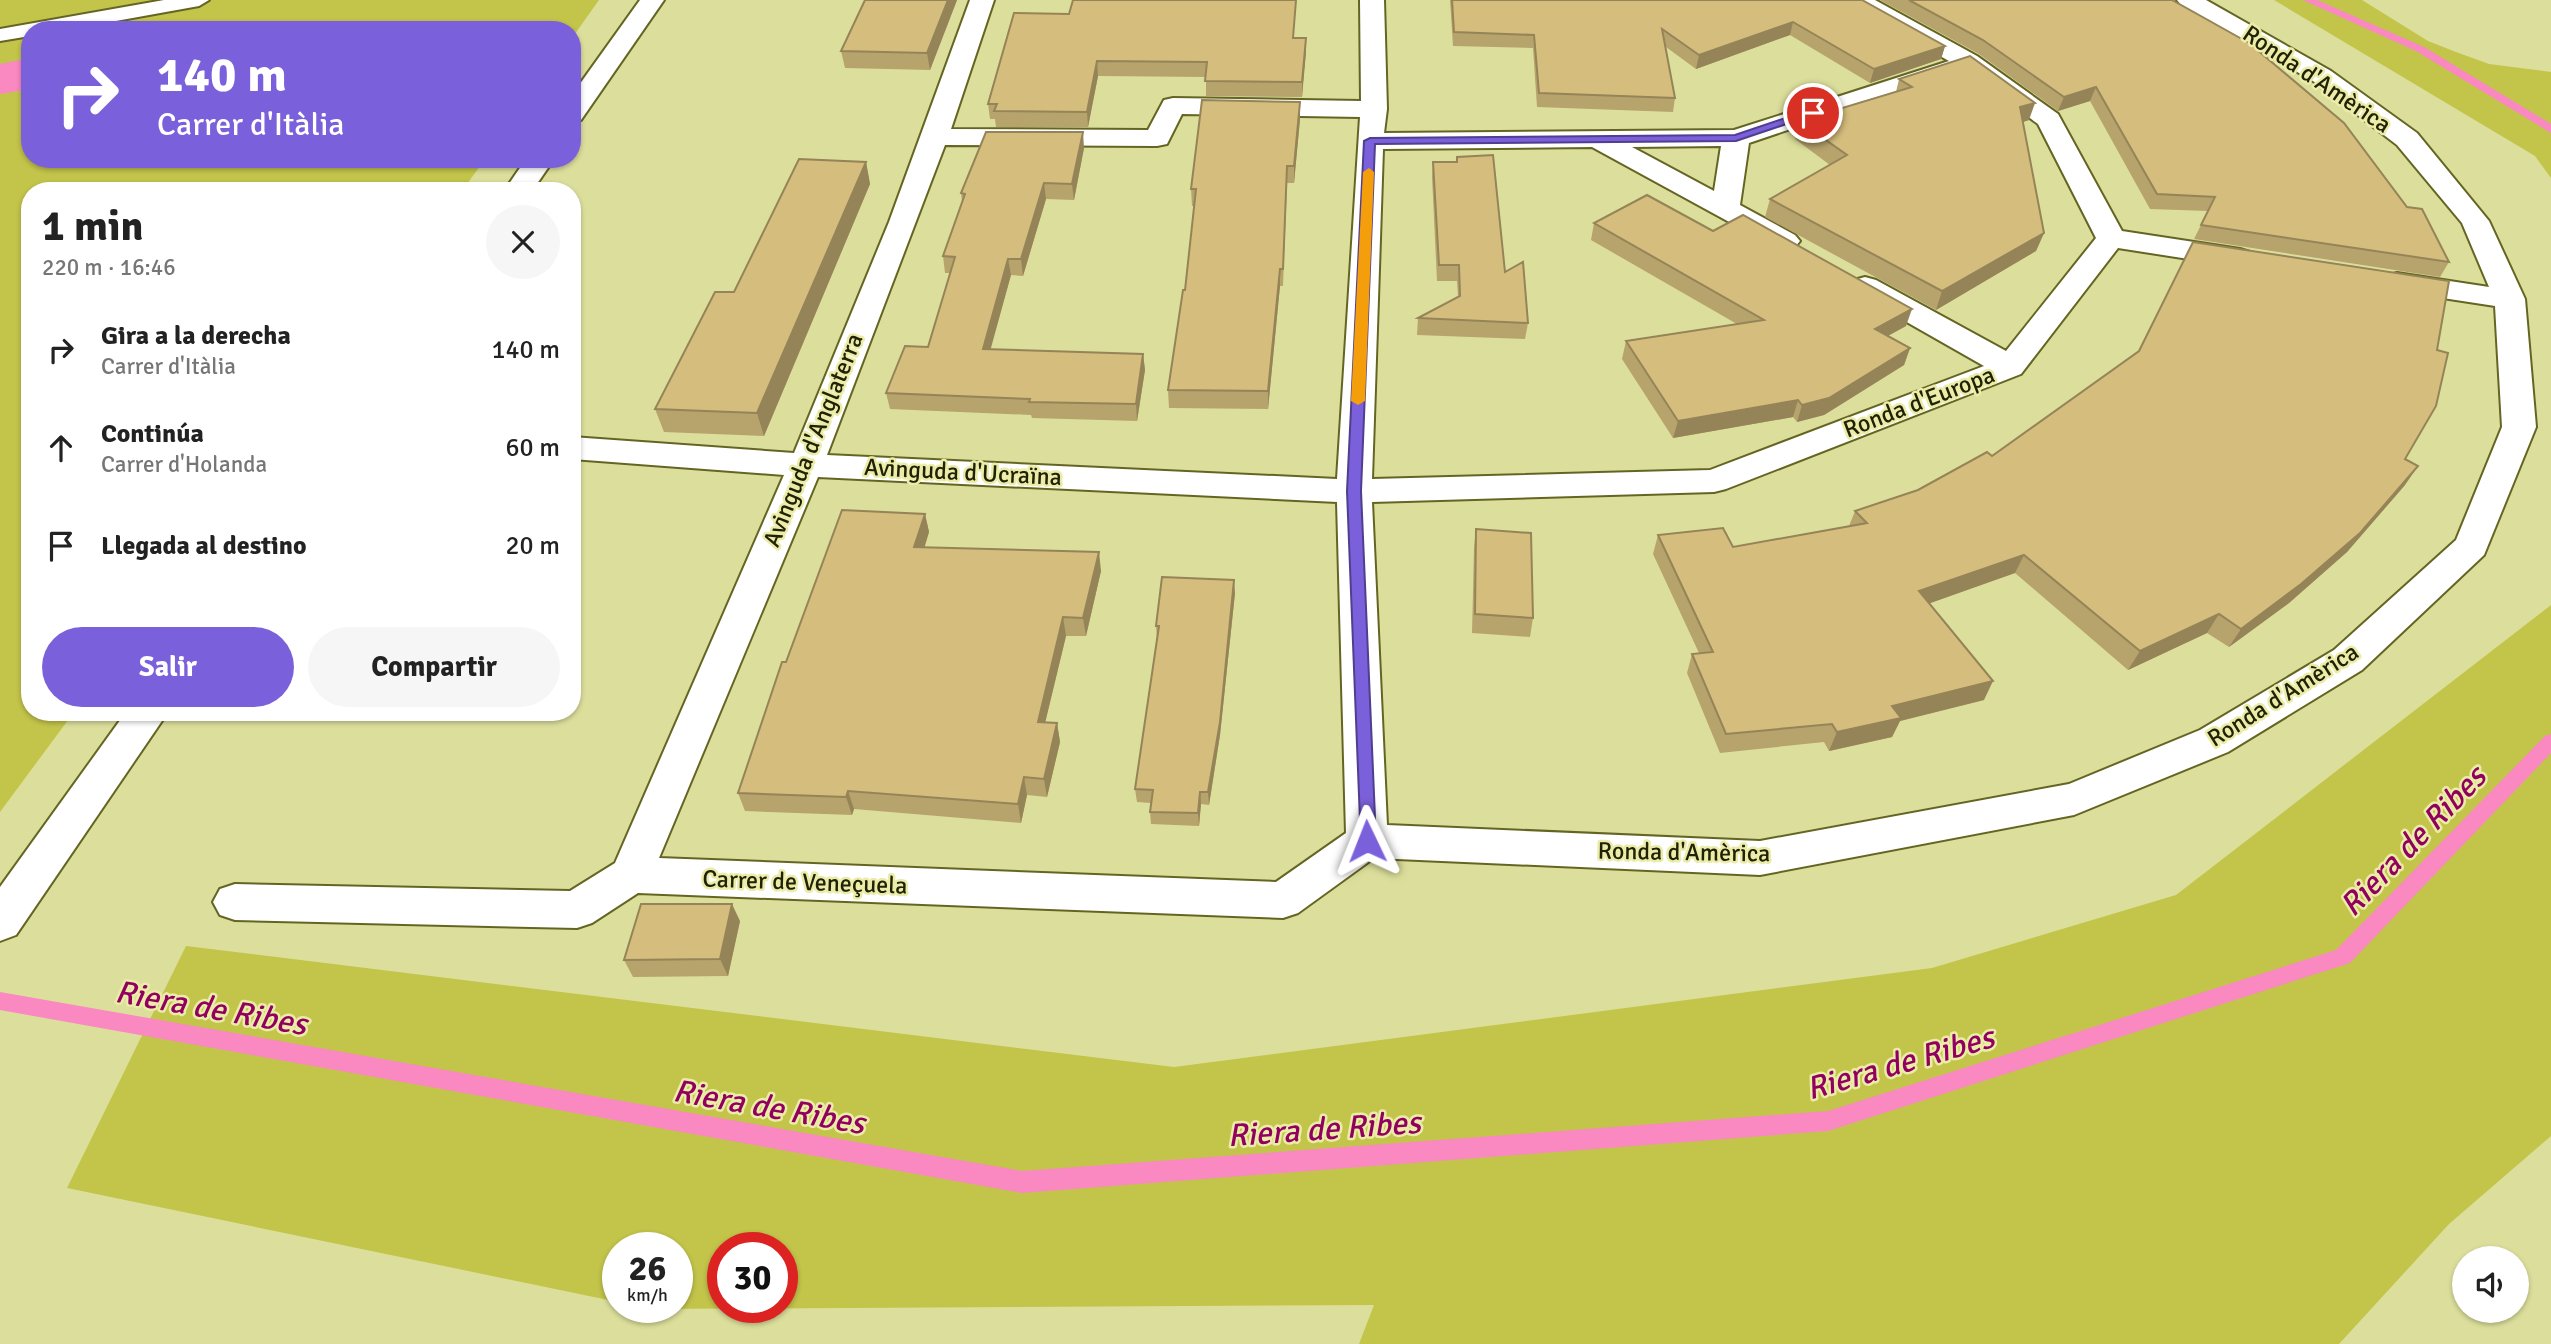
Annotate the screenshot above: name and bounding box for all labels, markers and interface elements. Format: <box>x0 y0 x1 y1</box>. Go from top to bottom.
street label: Ronda d'Amèrica <box>2237 18 2397 140</box>
text: 140 m <box>157 45 287 105</box>
icon: right <box>42 49 133 140</box>
pin <box>1783 83 1843 143</box>
icon: arrive <box>1794 94 1832 132</box>
text: Carrer d'Itàlia <box>157 105 345 144</box>
text: 1 min <box>42 201 143 252</box>
button: close <box>486 205 560 279</box>
text: 220 m · 16:46 <box>42 253 176 282</box>
text: Gira a la derecha <box>101 320 291 352</box>
street label: Avinguda d'Anglaterra <box>756 329 870 551</box>
icon: right <box>42 331 80 369</box>
text: 140 m <box>491 334 560 366</box>
text: Carrer d'Itàlia <box>101 352 236 381</box>
street label: Ronda d'Europa <box>1839 359 1999 445</box>
text: Continúa <box>101 418 204 450</box>
icon: ahead <box>42 429 80 467</box>
text: 60 m <box>505 432 560 464</box>
text: Carrer d'Holanda <box>101 450 267 479</box>
street label: Avinguda d'Ucraïna <box>863 452 1063 492</box>
icon: arrive <box>42 527 80 565</box>
text: Llegada al destino <box>101 530 307 562</box>
text: 20 m <box>505 530 560 562</box>
button: Salir <box>42 627 294 707</box>
button: Compartir <box>308 627 560 707</box>
street label: Ronda d'Amèrica <box>2202 637 2364 753</box>
water label: Riera de Ribes <box>2332 756 2496 924</box>
position arrow <box>1330 804 1404 878</box>
street label: Ronda d'Amèrica <box>1597 835 1771 869</box>
street label: Carrer de Veneçuela <box>702 863 908 901</box>
water label: Riera de Ribes <box>112 972 313 1045</box>
water label: Riera de Ribes <box>1802 1017 2001 1108</box>
water label: Riera de Ribes <box>670 1071 871 1144</box>
water label: Riera de Ribes <box>1226 1103 1425 1155</box>
speed limit sign: 30 <box>707 1232 798 1323</box>
map controls <box>2452 1246 2529 1323</box>
button: sound <box>2452 1246 2529 1323</box>
text: 26 <box>629 1247 666 1290</box>
text: km/h <box>627 1284 668 1306</box>

